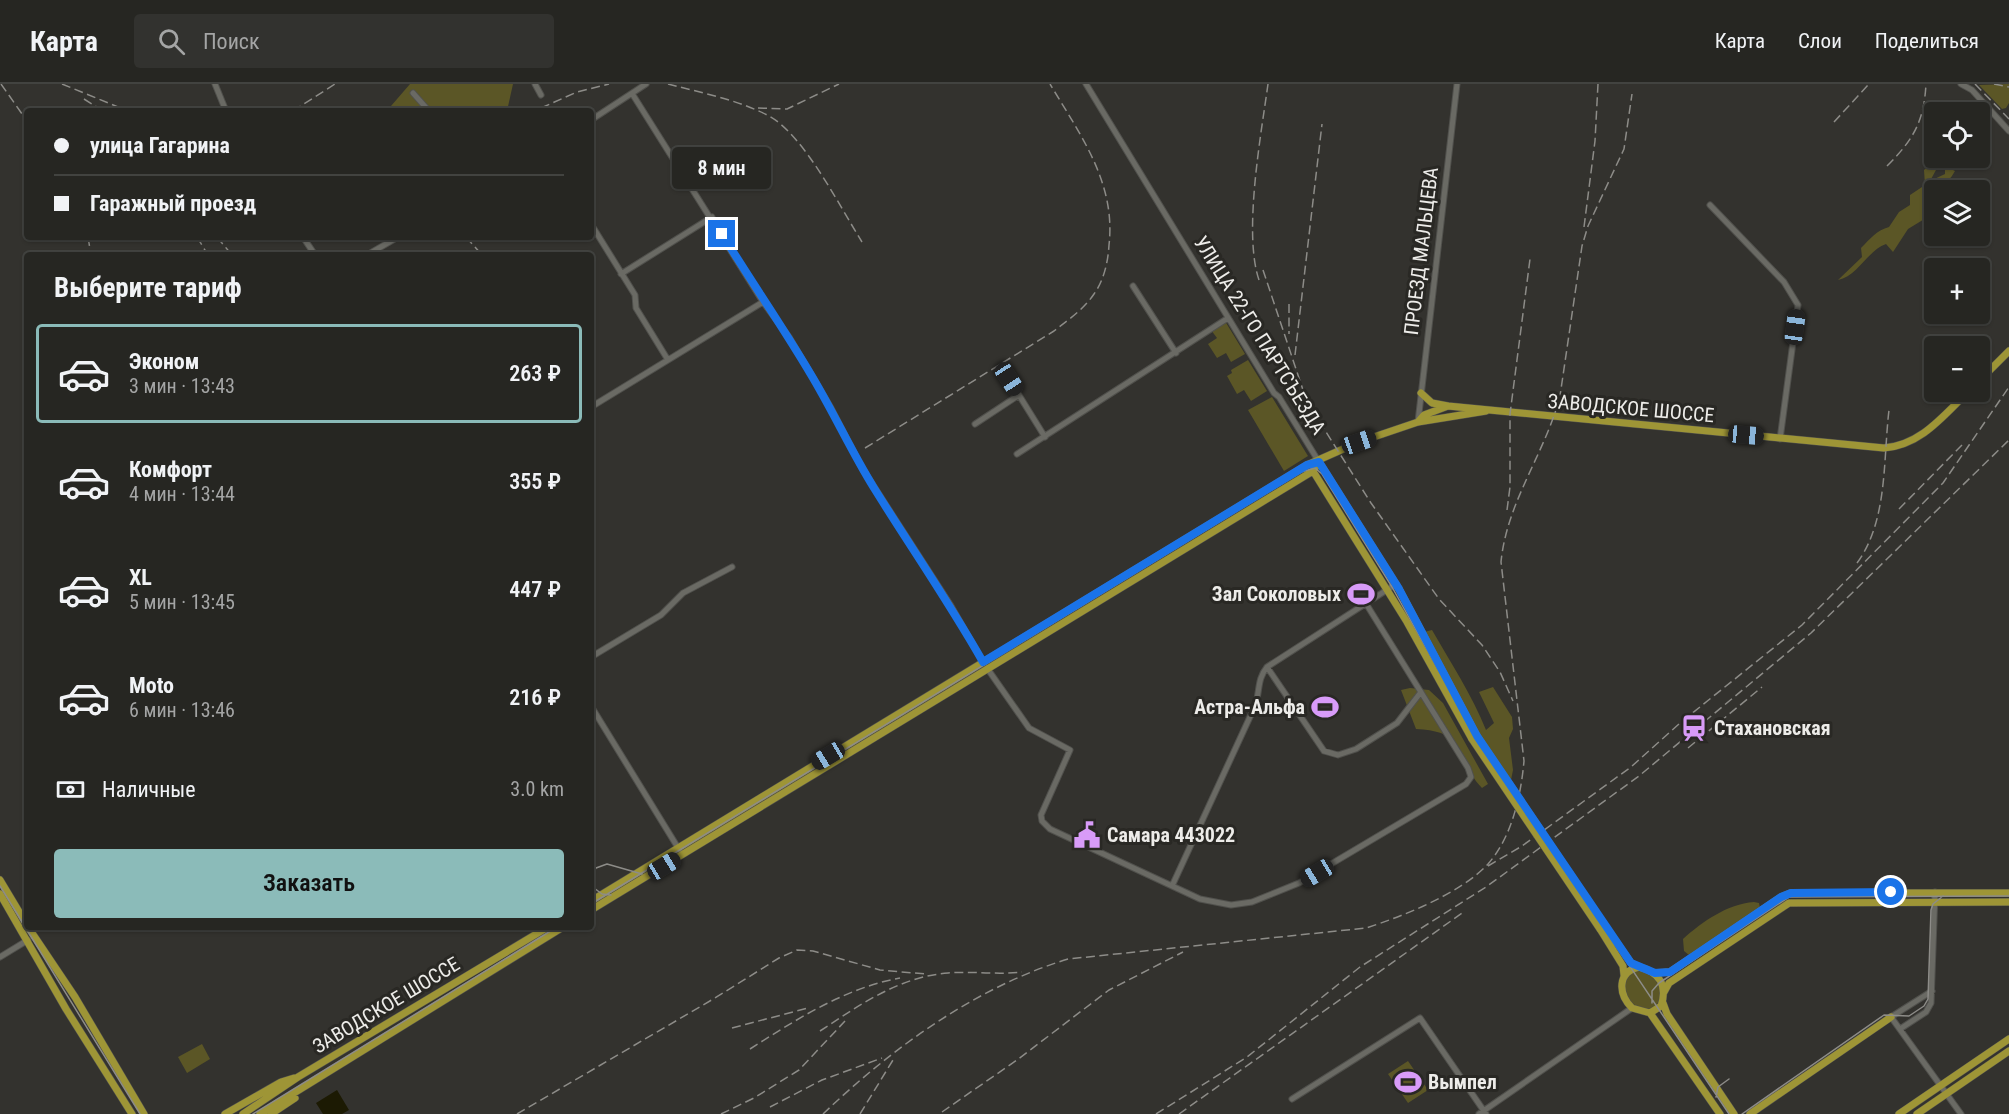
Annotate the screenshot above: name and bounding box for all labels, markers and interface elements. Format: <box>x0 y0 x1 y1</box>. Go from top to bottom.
search box <box>134 14 554 68</box>
text: Карта <box>30 25 98 58</box>
icon: search <box>155 25 188 58</box>
text: Поиск <box>203 29 260 54</box>
text: Карта <box>1715 29 1765 53</box>
text: Слои <box>1798 29 1842 53</box>
text: Поделиться <box>1875 29 1979 53</box>
map controls <box>1924 102 1990 402</box>
button: locate <box>1924 102 1990 168</box>
text: улица Гагарина <box>90 133 230 158</box>
callout: 8 мин <box>672 147 771 189</box>
text: 8 мин <box>698 156 745 180</box>
street label: ПРОЕЗД МАЛЬЦЕВА <box>1399 165 1443 336</box>
button: layers <box>1924 180 1990 246</box>
text: Гаражный проезд <box>90 191 256 216</box>
route end <box>708 220 735 247</box>
street label: УЛИЦА 22-ГО ПАРТСЪЕЗДА <box>1189 231 1331 439</box>
button: + <box>1924 258 1990 324</box>
text: Выберите тариф <box>54 272 242 304</box>
car <box>1784 308 1806 346</box>
button: − <box>1924 336 1990 402</box>
icon: car <box>57 347 111 401</box>
text: Эконом <box>129 349 199 374</box>
car <box>992 359 1026 399</box>
text: 263 ₽ <box>509 361 561 386</box>
text: 3 мин · 13:43 <box>129 374 235 398</box>
street label: ЗАВОДСКОЕ ШОССЕ <box>1547 389 1715 427</box>
car <box>1727 424 1765 446</box>
car <box>1339 428 1379 456</box>
icon: car <box>57 455 111 509</box>
text: Комфорт <box>129 457 212 482</box>
text: 355 ₽ <box>509 469 561 494</box>
text: 4 мин · 13:44 <box>129 482 235 506</box>
icon: car <box>57 563 111 617</box>
text: XL <box>129 565 152 590</box>
text: 447 ₽ <box>509 577 561 602</box>
sports icon: Зал Соколовых <box>1346 579 1376 609</box>
place label: Зал Соколовых <box>1212 582 1341 606</box>
text: 5 мин · 13:45 <box>129 590 235 614</box>
icon: car <box>57 671 111 725</box>
text: Moto <box>129 673 174 698</box>
text: 216 ₽ <box>509 685 561 710</box>
sports icon: Астра-Альфа <box>1310 692 1340 722</box>
place label: Астра-Альфа <box>1194 695 1305 719</box>
text: 6 мин · 13:46 <box>129 698 235 722</box>
station icon: Стахановская <box>1679 713 1709 743</box>
place label: Стахановская <box>1714 716 1831 740</box>
car <box>808 739 848 773</box>
icon: cash <box>54 773 87 806</box>
text: Наличные <box>102 777 196 802</box>
text: 3.0 km <box>510 777 564 801</box>
public building icon: Самара 443022 <box>1072 820 1102 850</box>
place label: Самара 443022 <box>1107 823 1235 847</box>
button: Заказать <box>54 849 564 918</box>
car <box>644 849 684 883</box>
car <box>1297 856 1337 890</box>
route start <box>1877 878 1904 905</box>
street label: ЗАВОДСКОЕ ШОССЕ <box>308 952 464 1058</box>
sports icon: Вымпел <box>1393 1067 1423 1097</box>
place label: Вымпел <box>1428 1070 1497 1094</box>

